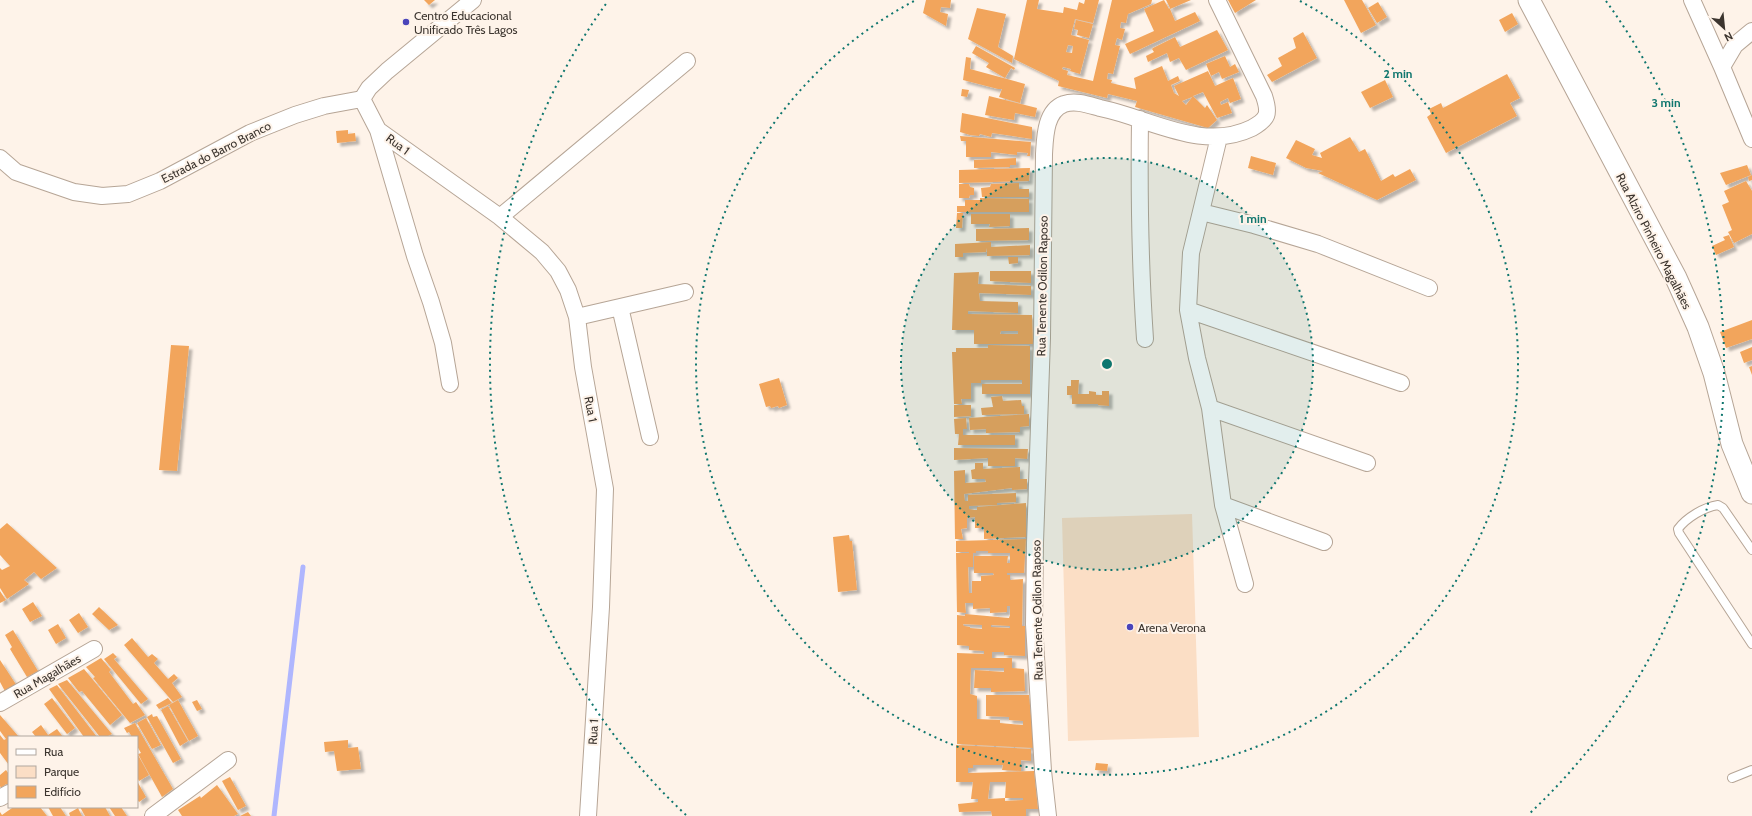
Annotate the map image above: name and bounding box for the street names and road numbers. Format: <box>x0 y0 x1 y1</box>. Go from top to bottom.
street label: Estrada do Barro Branco <box>159 118 274 186</box>
street label: Rua 1 <box>383 130 413 158</box>
street label: Rua Alziro Pinheiro Magalhães <box>1613 170 1695 312</box>
street label: Rua Tenente Odilon Raposo <box>1033 215 1051 356</box>
street label: Rua 1 <box>581 395 601 423</box>
street label: Rua Tenente Odilon Raposo <box>1028 539 1046 680</box>
street label: Rua Magalhães <box>11 651 83 701</box>
street label: Rua 1 <box>585 719 601 745</box>

